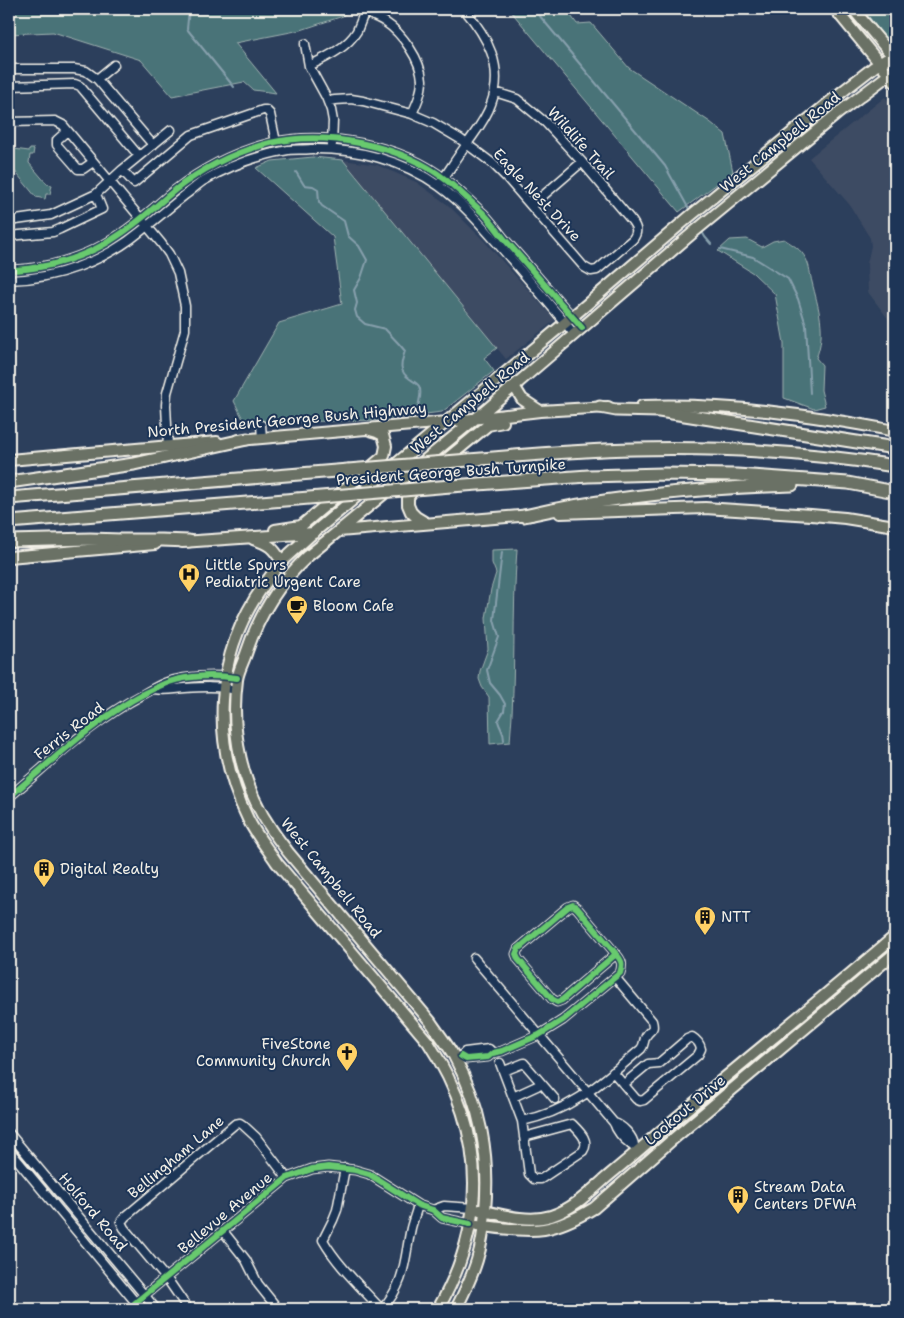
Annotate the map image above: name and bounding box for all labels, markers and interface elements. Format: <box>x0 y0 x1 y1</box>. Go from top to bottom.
street label: West Campbell Road <box>716 87 845 197</box>
street label: Wildlife Trail <box>543 102 619 184</box>
street label: Eagle Nest Drive <box>489 144 585 246</box>
street label: West Campbell Road <box>406 347 534 459</box>
street label: North President George Bush Highway <box>146 398 428 442</box>
street label: President George Bush Turnpike <box>336 454 566 490</box>
place label: Little Spurs Pediatric Urgent Care <box>205 555 361 592</box>
hospital icon: Little Spurs Pediatric Urgent Care <box>177 562 201 593</box>
cafe icon: Bloom Cafe <box>285 594 309 625</box>
place label: Bloom Cafe <box>313 596 394 616</box>
street label: Ferris Road <box>30 697 108 765</box>
street label: West Campbell Road <box>276 814 386 943</box>
building icon: Digital Realty <box>32 857 56 888</box>
place label: Digital Realty <box>60 859 159 879</box>
building icon: NTT <box>693 905 717 936</box>
place label: NTT <box>721 907 751 927</box>
place label: FiveStone Community Church <box>196 1034 331 1071</box>
church icon: FiveStone Community Church <box>335 1041 359 1072</box>
street label: Lookout Drive <box>640 1070 730 1150</box>
street label: Bellingham Lane <box>124 1111 228 1203</box>
street label: Holford Road <box>54 1168 132 1256</box>
street label: Bellevue Avenue <box>174 1168 276 1258</box>
place label: Stream Data Centers DFWA <box>754 1177 857 1214</box>
building icon: Stream Data Centers DFWA <box>726 1184 750 1215</box>

